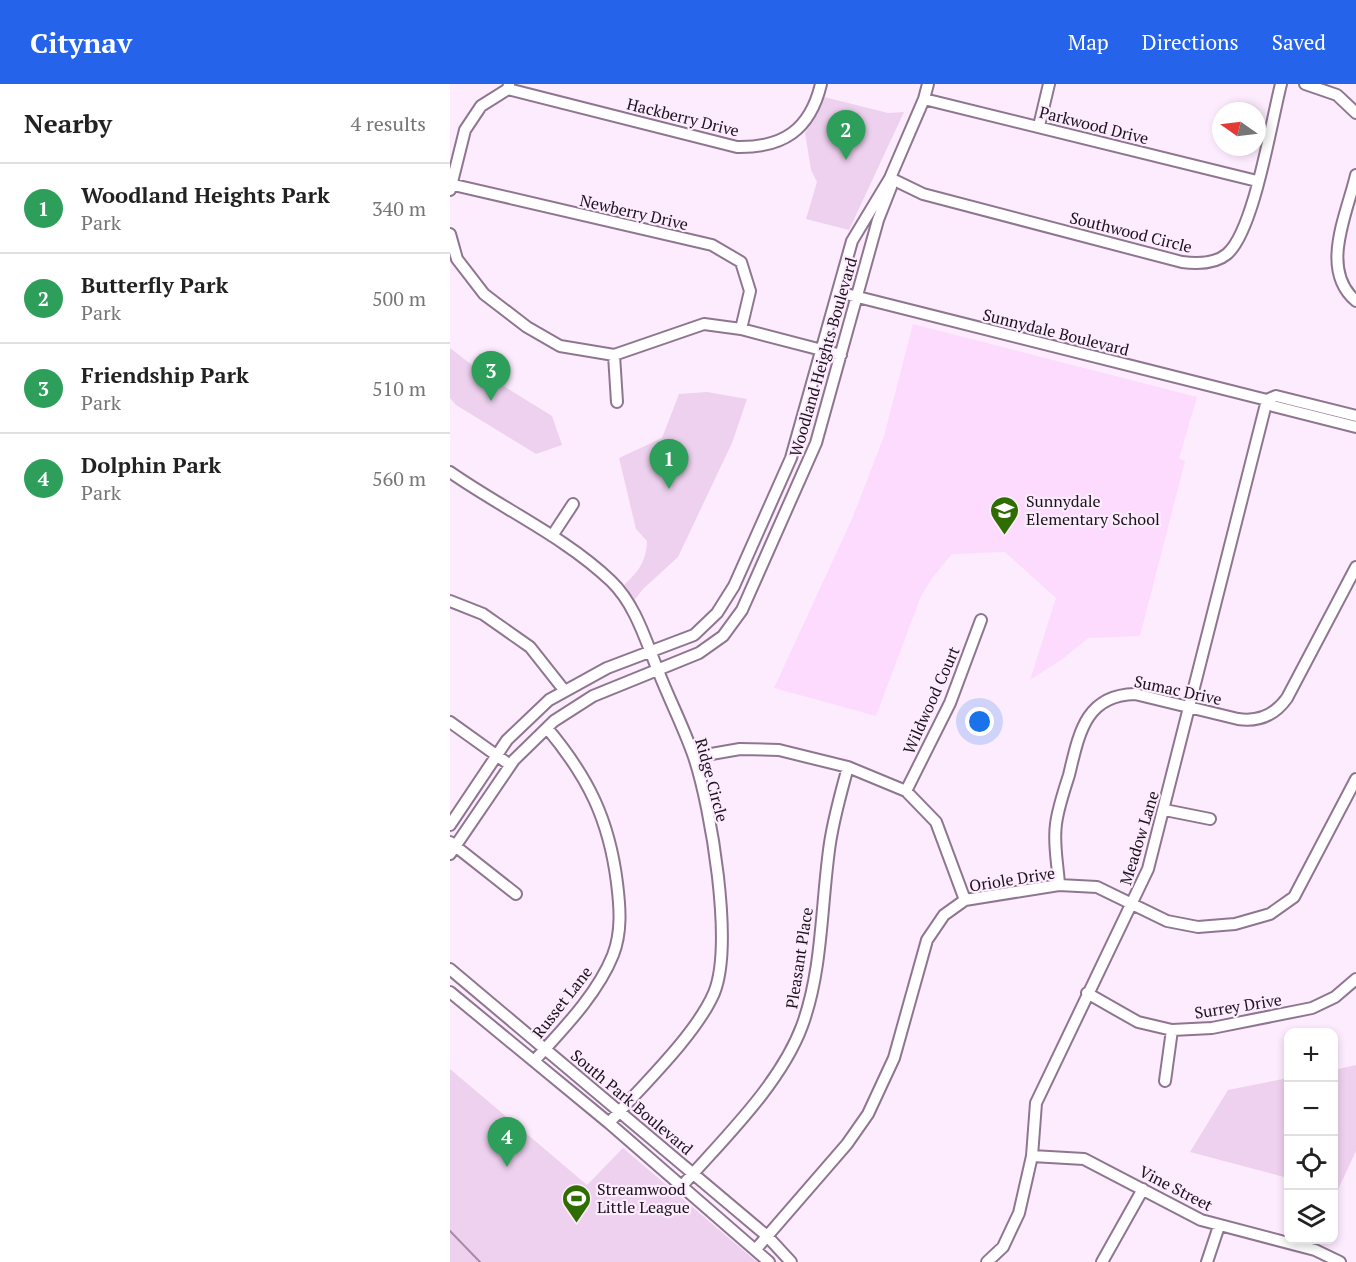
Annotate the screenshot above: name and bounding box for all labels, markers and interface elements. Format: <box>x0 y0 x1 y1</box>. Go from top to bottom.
text: Citynav <box>30 24 132 61</box>
text: Map <box>1068 28 1109 56</box>
text: Directions <box>1142 28 1239 56</box>
text: Saved <box>1272 28 1326 56</box>
street label: Hackberry Drive <box>625 92 741 142</box>
street label: Parkwood Drive <box>1037 101 1151 149</box>
north arrow <box>1212 102 1266 156</box>
text: Nearby <box>24 106 112 140</box>
text: 4 results <box>351 110 426 137</box>
pin: 2 <box>826 110 866 160</box>
text: Woodland Heights Park <box>81 180 330 209</box>
street label: Newberry Drive <box>578 189 690 235</box>
text: 1 <box>38 195 49 222</box>
text: 340 m <box>372 195 426 222</box>
street label: Southwood Circle <box>1067 206 1195 258</box>
text: Park <box>81 209 121 236</box>
street label: Woodland Heights Boulevard <box>784 255 862 459</box>
text: Butterfly Park <box>81 270 228 299</box>
text: 2 <box>38 285 49 312</box>
text: 500 m <box>372 285 426 312</box>
text: Park <box>81 299 121 326</box>
street label: Sunnydale Boulevard <box>980 303 1132 361</box>
pin: 3 <box>472 352 510 401</box>
text: Friendship Park <box>81 360 249 389</box>
text: 3 <box>38 375 49 402</box>
text: 510 m <box>372 375 426 402</box>
text: Park <box>81 389 121 416</box>
pin: 1 <box>650 440 688 489</box>
text: Dolphin Park <box>81 450 221 479</box>
text: 4 <box>38 465 49 492</box>
text: 560 m <box>372 465 426 492</box>
text: Park <box>81 479 121 506</box>
place label: Sunnydale Elementary School <box>1026 490 1160 530</box>
school or university icon: Sunnydale Elementary School <box>989 494 1021 536</box>
street label: Wildwood Court <box>897 643 965 757</box>
street label: Sumac Drive <box>1132 670 1224 710</box>
your location <box>965 707 994 736</box>
street label: Ridge Circle <box>690 736 734 824</box>
street label: Meadow Lane <box>1114 788 1164 888</box>
street label: Oriole Drive <box>968 861 1056 897</box>
street label: Pleasant Place <box>780 906 818 1010</box>
street label: Russet Lane <box>527 962 597 1042</box>
street label: Surrey Drive <box>1193 988 1283 1024</box>
map controls <box>1284 1028 1338 1244</box>
button: + <box>1284 1028 1338 1082</box>
street label: South Park Boulevard <box>566 1044 698 1160</box>
button: − <box>1284 1082 1338 1136</box>
pin: 4 <box>488 1118 526 1167</box>
button: locate <box>1284 1136 1338 1190</box>
street label: Vine Street <box>1135 1160 1217 1216</box>
place label: Streamwood Little League <box>597 1178 690 1218</box>
sports icon: Streamwood Little League <box>560 1182 592 1224</box>
button: layers <box>1284 1190 1338 1244</box>

